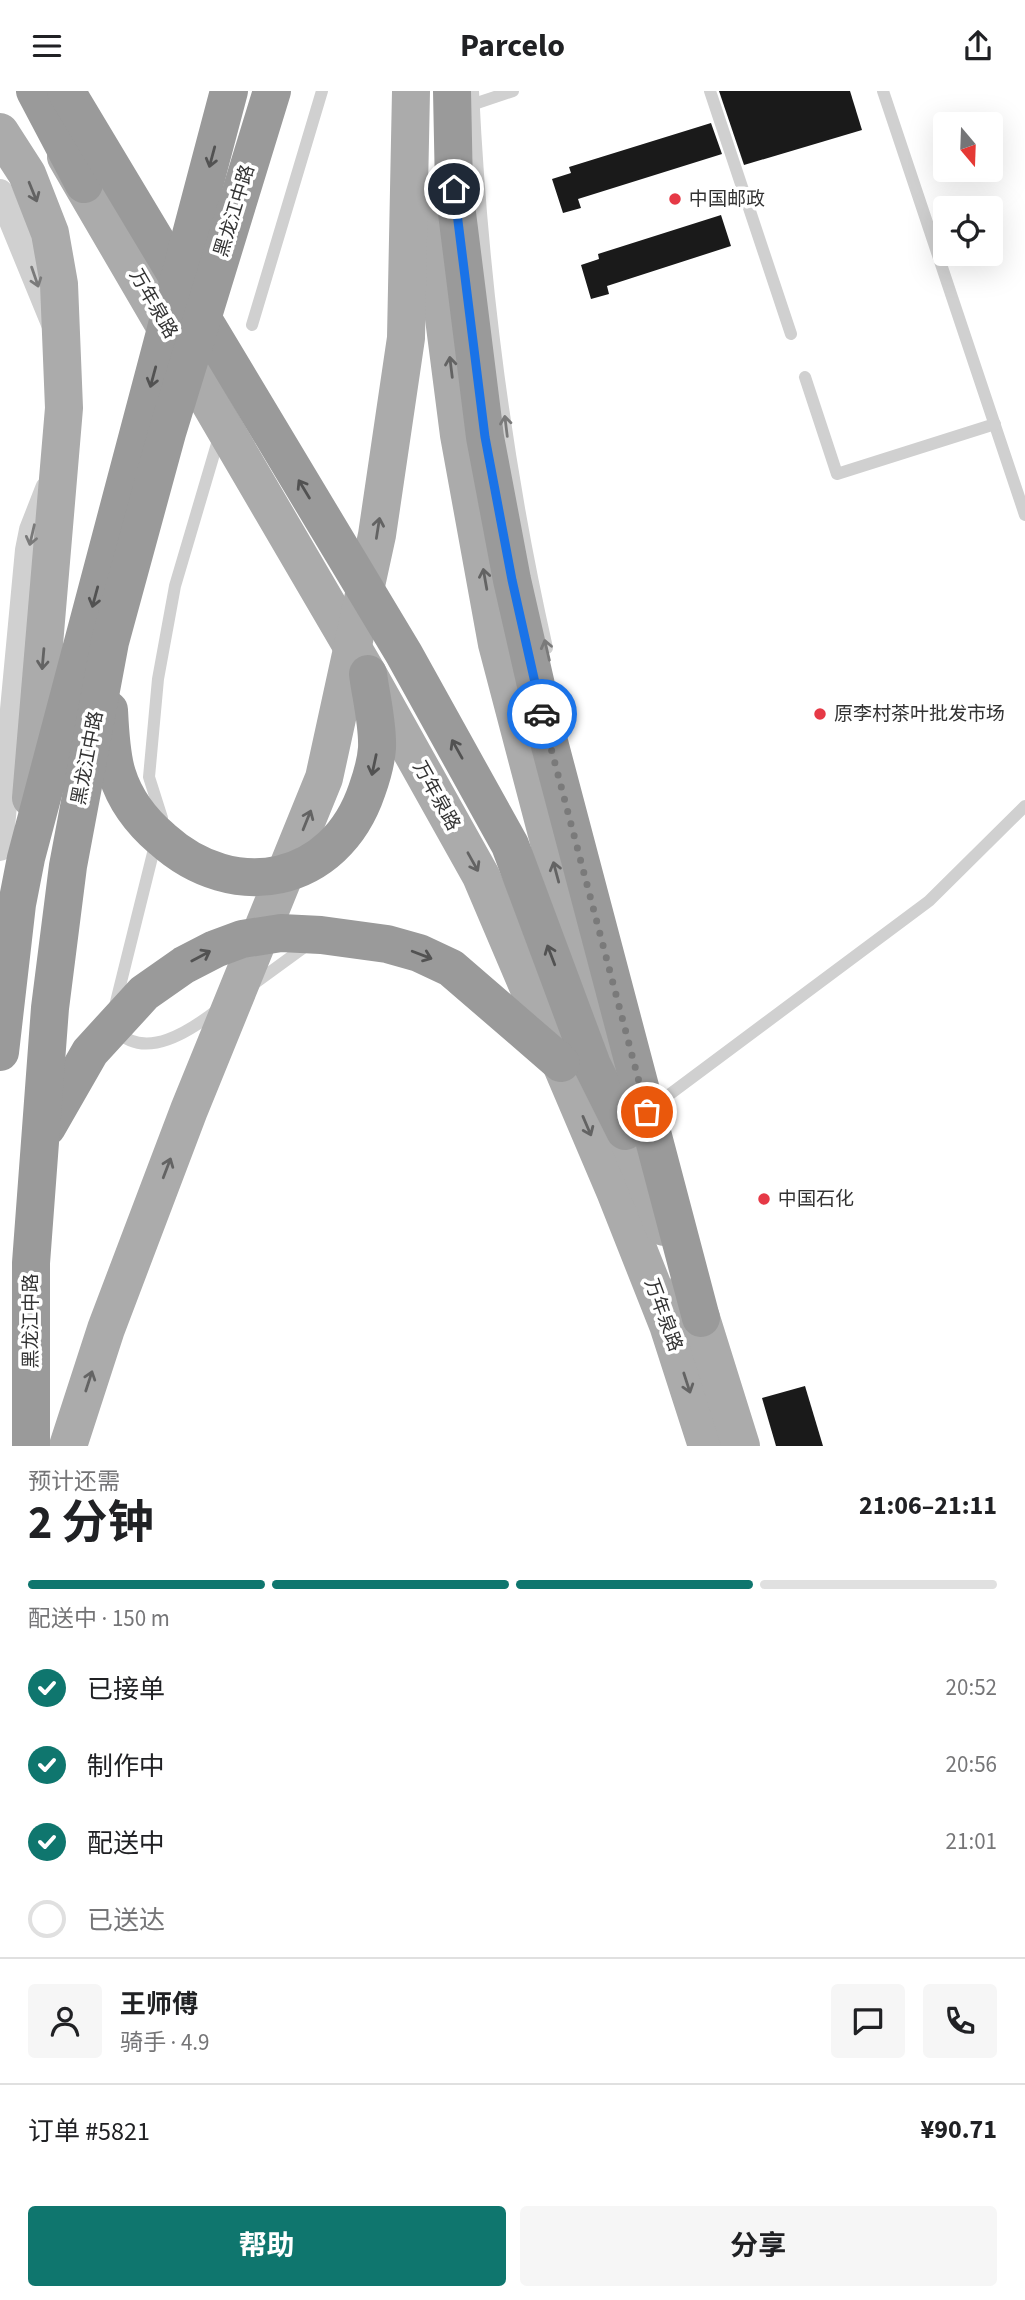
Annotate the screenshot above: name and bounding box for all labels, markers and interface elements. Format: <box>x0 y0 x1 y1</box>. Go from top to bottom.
text: Parcelo <box>460 23 565 69</box>
icon: menu <box>28 27 66 65</box>
icon: share <box>959 27 997 65</box>
north arrow <box>933 112 1003 182</box>
map controls <box>933 112 1003 266</box>
one-way arrow <box>205 145 218 168</box>
pin <box>424 159 484 219</box>
street label: 黑龙江中路 <box>208 162 262 260</box>
icon: home <box>435 170 473 208</box>
one-way arrow <box>28 180 41 202</box>
place label: 中国邮政 <box>689 186 765 213</box>
marker: 中国邮政 <box>667 191 683 207</box>
button: locate <box>933 196 1003 266</box>
street label: 万年泉路 <box>122 264 184 344</box>
one-way arrow <box>30 266 42 288</box>
one-way arrow <box>444 357 457 379</box>
one-way arrow <box>146 366 159 388</box>
one-way arrow <box>500 415 513 438</box>
one-way arrow <box>297 480 311 500</box>
one-way arrow <box>372 517 385 540</box>
one-way arrow <box>24 523 38 546</box>
one-way arrow <box>478 568 492 591</box>
one-way arrow <box>88 585 101 608</box>
one-way arrow <box>540 639 554 662</box>
one-way arrow <box>36 647 49 670</box>
courier <box>507 679 577 749</box>
icon: car <box>523 695 561 733</box>
place label: 原李村茶叶批发市场 <box>834 701 1005 728</box>
marker: 原李村茶叶批发市场 <box>812 706 828 722</box>
street label: 黑龙江中路 <box>66 709 110 807</box>
one-way arrow <box>450 739 464 759</box>
one-way arrow <box>366 754 379 776</box>
street label: 万年泉路 <box>406 756 466 836</box>
one-way arrow <box>301 810 314 831</box>
one-way arrow <box>466 851 480 871</box>
one-way arrow <box>549 861 562 884</box>
one-way arrow <box>544 945 556 967</box>
one-way arrow <box>190 949 211 963</box>
one-way arrow <box>411 950 432 963</box>
pin <box>617 1082 677 1142</box>
icon: bag <box>628 1093 666 1131</box>
one-way arrow <box>581 1114 594 1136</box>
one-way arrow <box>162 1157 175 1179</box>
place label: 中国石化 <box>778 1186 854 1213</box>
marker: 中国石化 <box>756 1191 772 1207</box>
street label: 黑龙江中路 <box>18 1273 45 1369</box>
street label: 万年泉路 <box>637 1275 689 1355</box>
one-way arrow <box>83 1370 96 1392</box>
one-way arrow <box>682 1372 694 1394</box>
text: 预计还需 <box>28 1465 120 1498</box>
text: 21:06–21:11 <box>859 1487 997 1524</box>
text: 2 分钟 <box>28 1491 154 1556</box>
text: 配送中 · 150 m <box>28 1602 170 1635</box>
icon: check <box>28 1669 66 1707</box>
text: 已接单 <box>87 1671 165 1708</box>
text: 20:52 <box>946 1671 997 1704</box>
icon: check <box>28 1746 66 1784</box>
text: 制作中 <box>87 1748 165 1785</box>
text: 20:56 <box>946 1748 997 1781</box>
icon: check <box>28 1823 66 1861</box>
text: 配送中 <box>87 1825 165 1862</box>
text: 21:01 <box>946 1825 997 1858</box>
text: 已送达 <box>87 1902 165 1939</box>
button: person <box>28 1984 102 2058</box>
button: chat <box>831 1984 905 2058</box>
button: phone <box>923 1984 997 2058</box>
text: 王师傅 <box>120 1986 198 2023</box>
text: 骑手 · 4.9 <box>120 2026 210 2059</box>
text: ¥90.71 <box>921 2111 997 2148</box>
text: 订单 #5821 <box>28 2113 150 2150</box>
button: 帮助 <box>28 2206 506 2286</box>
button: 分享 <box>520 2206 997 2286</box>

